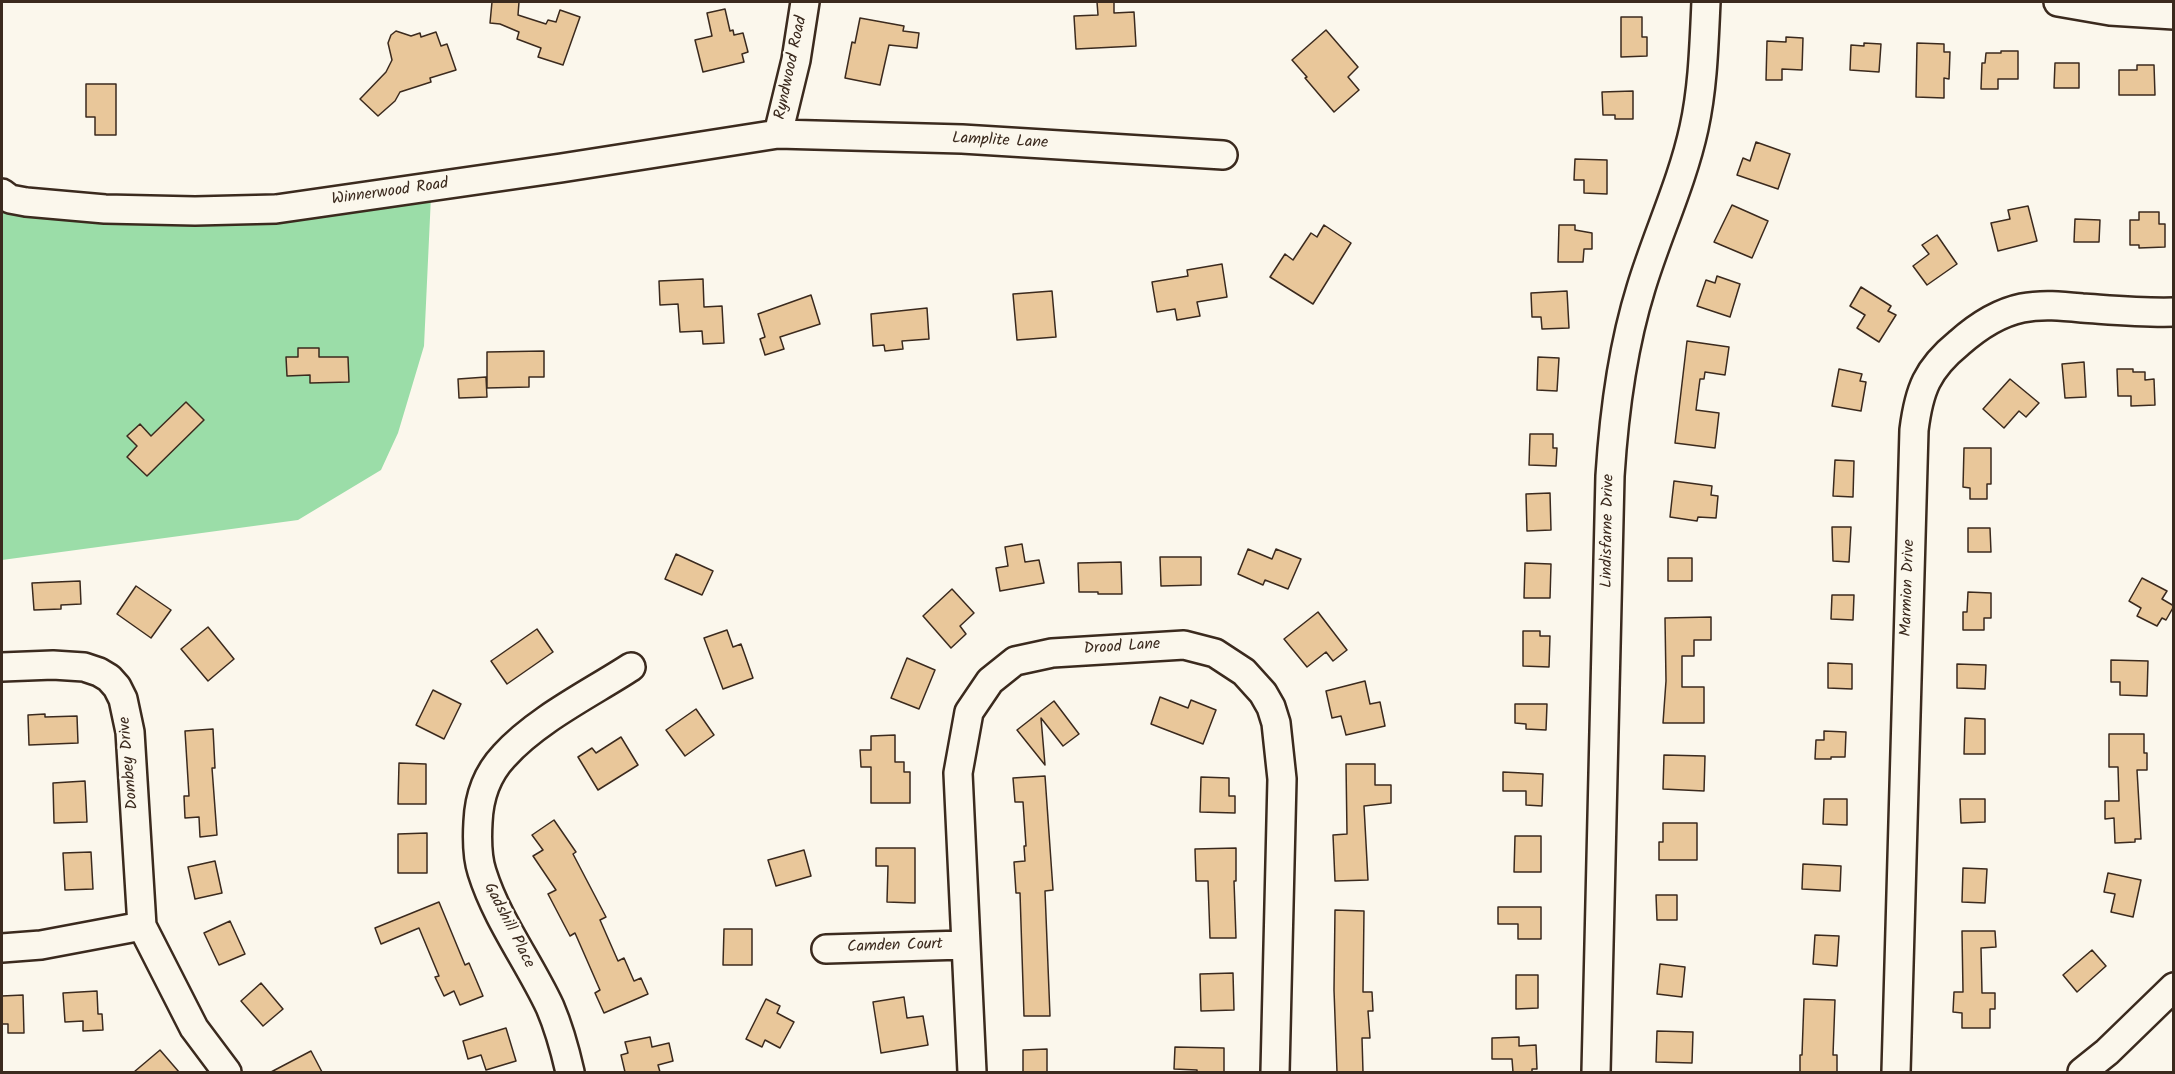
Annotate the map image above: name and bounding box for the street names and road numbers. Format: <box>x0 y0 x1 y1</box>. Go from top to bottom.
street label: Ryndwood Road <box>772 15 812 121</box>
street label: Lamplite Lane <box>951 130 1049 154</box>
street label: Winnerwood Road <box>330 175 450 211</box>
street label: Lindisfarne Drive <box>1598 474 1620 588</box>
street label: Marmion Drive <box>1898 539 1920 637</box>
street label: Drood Lane <box>1083 636 1161 660</box>
street label: Dombey Drive <box>116 716 144 810</box>
street label: Gadshill Place <box>478 880 538 972</box>
street label: Camden Court <box>847 936 943 958</box>

